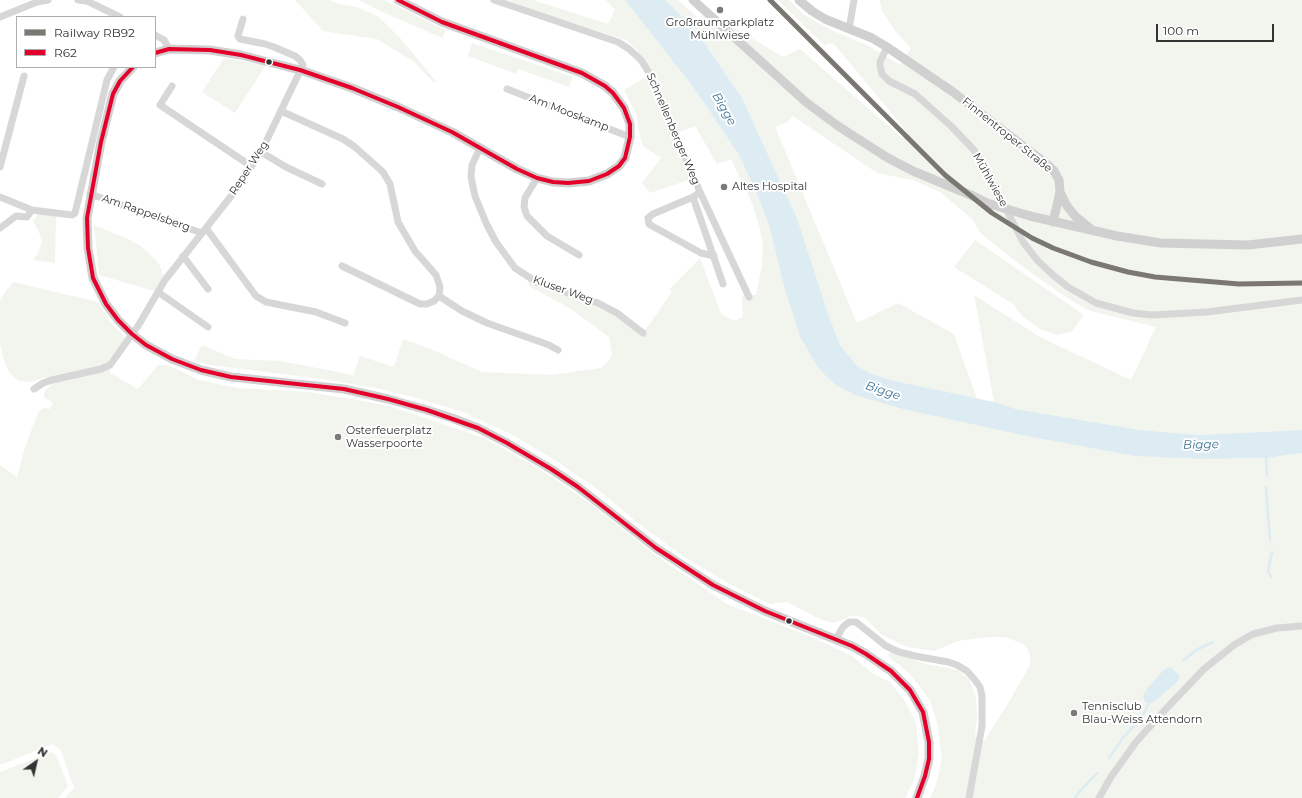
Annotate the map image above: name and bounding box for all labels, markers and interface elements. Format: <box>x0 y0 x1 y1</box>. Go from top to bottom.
marker: Großraumparkplatz Mühlwiese <box>715 5 725 15</box>
legend <box>16 16 156 68</box>
place label: Großraumparkplatz Mühlwiese <box>666 16 774 42</box>
scale bar <box>1158 16 1276 42</box>
text: 100 m <box>1163 23 1199 38</box>
text: Railway RB92 <box>54 25 135 40</box>
text: R62 <box>54 45 77 60</box>
unlabelled marker <box>264 57 274 67</box>
street label: Schnellenberger Weg <box>643 71 703 187</box>
water label: Bigge <box>709 90 739 128</box>
street label: Am Mooskamp <box>527 92 611 134</box>
street label: Finnentroper Straße <box>959 95 1055 175</box>
street label: Reper Weg <box>227 138 271 198</box>
street label: Mühlwiese <box>970 151 1010 209</box>
place label: Altes Hospital <box>732 180 807 194</box>
marker: Altes Hospital <box>719 182 729 192</box>
street label: Am Rappelsberg <box>100 192 192 234</box>
street label: Kluser Weg <box>531 273 595 307</box>
water label: Bigge <box>864 379 902 403</box>
place label: Osterfeuerplatz Wasserpoorte <box>346 424 432 450</box>
marker: Osterfeuerplatz Wasserpoorte <box>333 432 343 442</box>
water label: Bigge <box>1183 437 1219 453</box>
unlabelled marker <box>784 616 794 626</box>
place label: Tennisclub Blau-Weiss Attendorn <box>1082 700 1203 726</box>
marker: Tennisclub Blau-Weiss Attendorn <box>1069 708 1079 718</box>
north arrow <box>16 742 56 782</box>
text: N <box>35 744 50 760</box>

